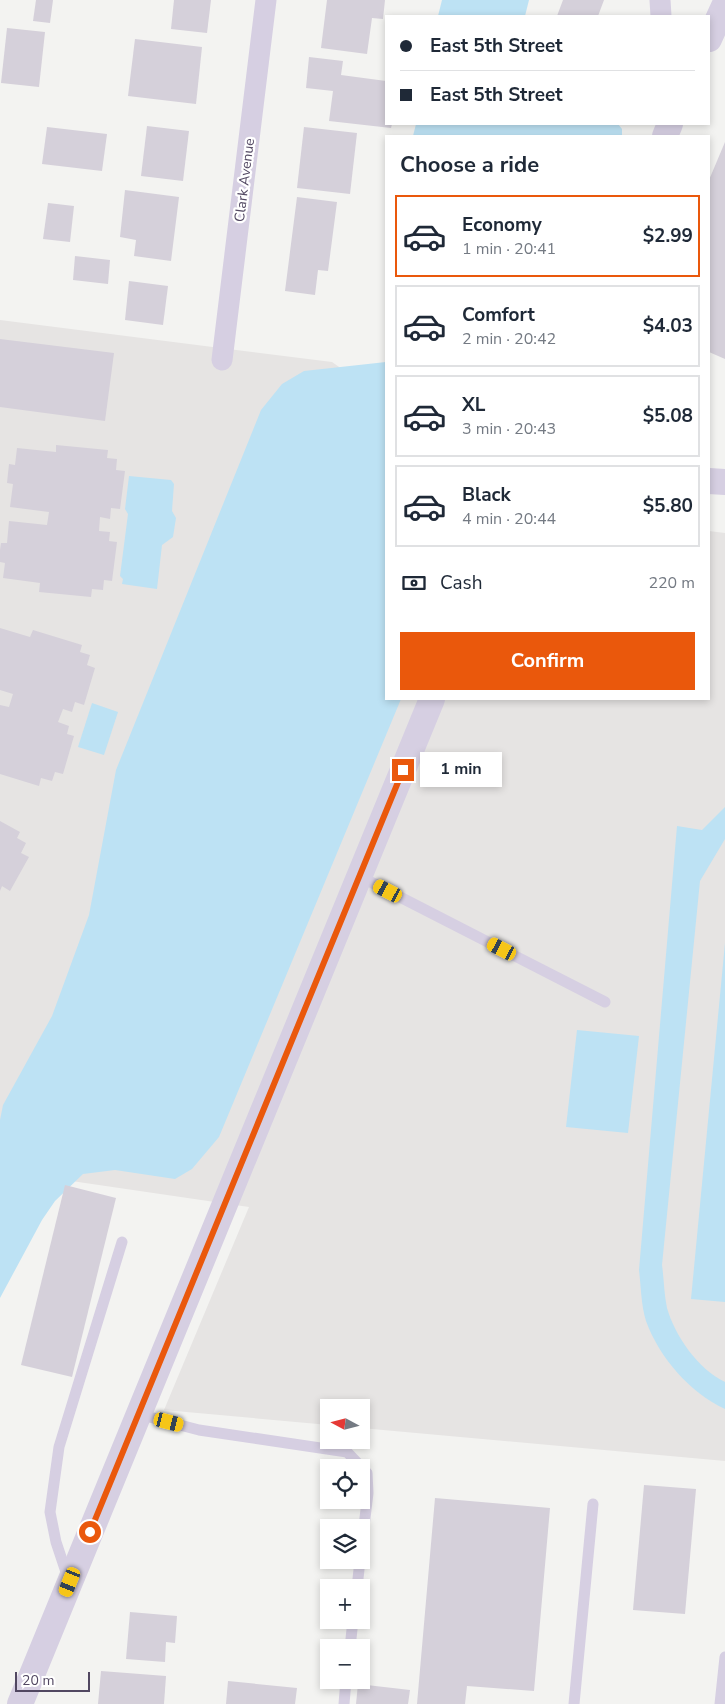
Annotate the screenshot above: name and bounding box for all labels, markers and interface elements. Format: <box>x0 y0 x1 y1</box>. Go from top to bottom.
text: East 5th Street <box>430 33 563 59</box>
text: East 5th Street <box>430 82 563 108</box>
street label: Clark Avenue <box>230 137 259 223</box>
text: Choose a ride <box>400 150 539 180</box>
text: Economy <box>462 212 542 238</box>
icon: car <box>402 214 447 259</box>
text: $2.99 <box>643 223 693 249</box>
text: 1 min · 20:41 <box>462 238 556 260</box>
text: Comfort <box>462 302 535 328</box>
icon: car <box>402 304 447 349</box>
text: $4.03 <box>643 313 693 339</box>
text: 2 min · 20:42 <box>462 328 556 350</box>
text: XL <box>462 392 485 418</box>
icon: car <box>402 394 447 439</box>
text: $5.08 <box>643 403 693 429</box>
text: 3 min · 20:43 <box>462 418 556 440</box>
text: Black <box>462 482 511 508</box>
icon: car <box>402 484 447 529</box>
text: $5.80 <box>643 493 693 519</box>
text: 4 min · 20:44 <box>462 508 556 530</box>
icon: cash <box>400 569 428 597</box>
text: Cash <box>440 570 482 596</box>
text: 220 m <box>648 572 695 594</box>
button: Confirm <box>400 632 695 690</box>
callout: 1 min <box>420 752 503 788</box>
text: 1 min <box>440 758 482 780</box>
route end <box>392 759 414 781</box>
car <box>371 877 404 905</box>
car <box>485 936 518 962</box>
north arrow <box>320 1399 370 1449</box>
map controls <box>320 1399 370 1689</box>
car <box>152 1411 185 1433</box>
button: locate <box>320 1459 370 1509</box>
button: layers <box>320 1519 370 1569</box>
route start <box>79 1521 101 1543</box>
car <box>57 1565 82 1599</box>
button: + <box>320 1579 370 1629</box>
button: − <box>320 1639 370 1689</box>
scale bar <box>15 1669 90 1692</box>
text: 20 m <box>22 1671 54 1690</box>

